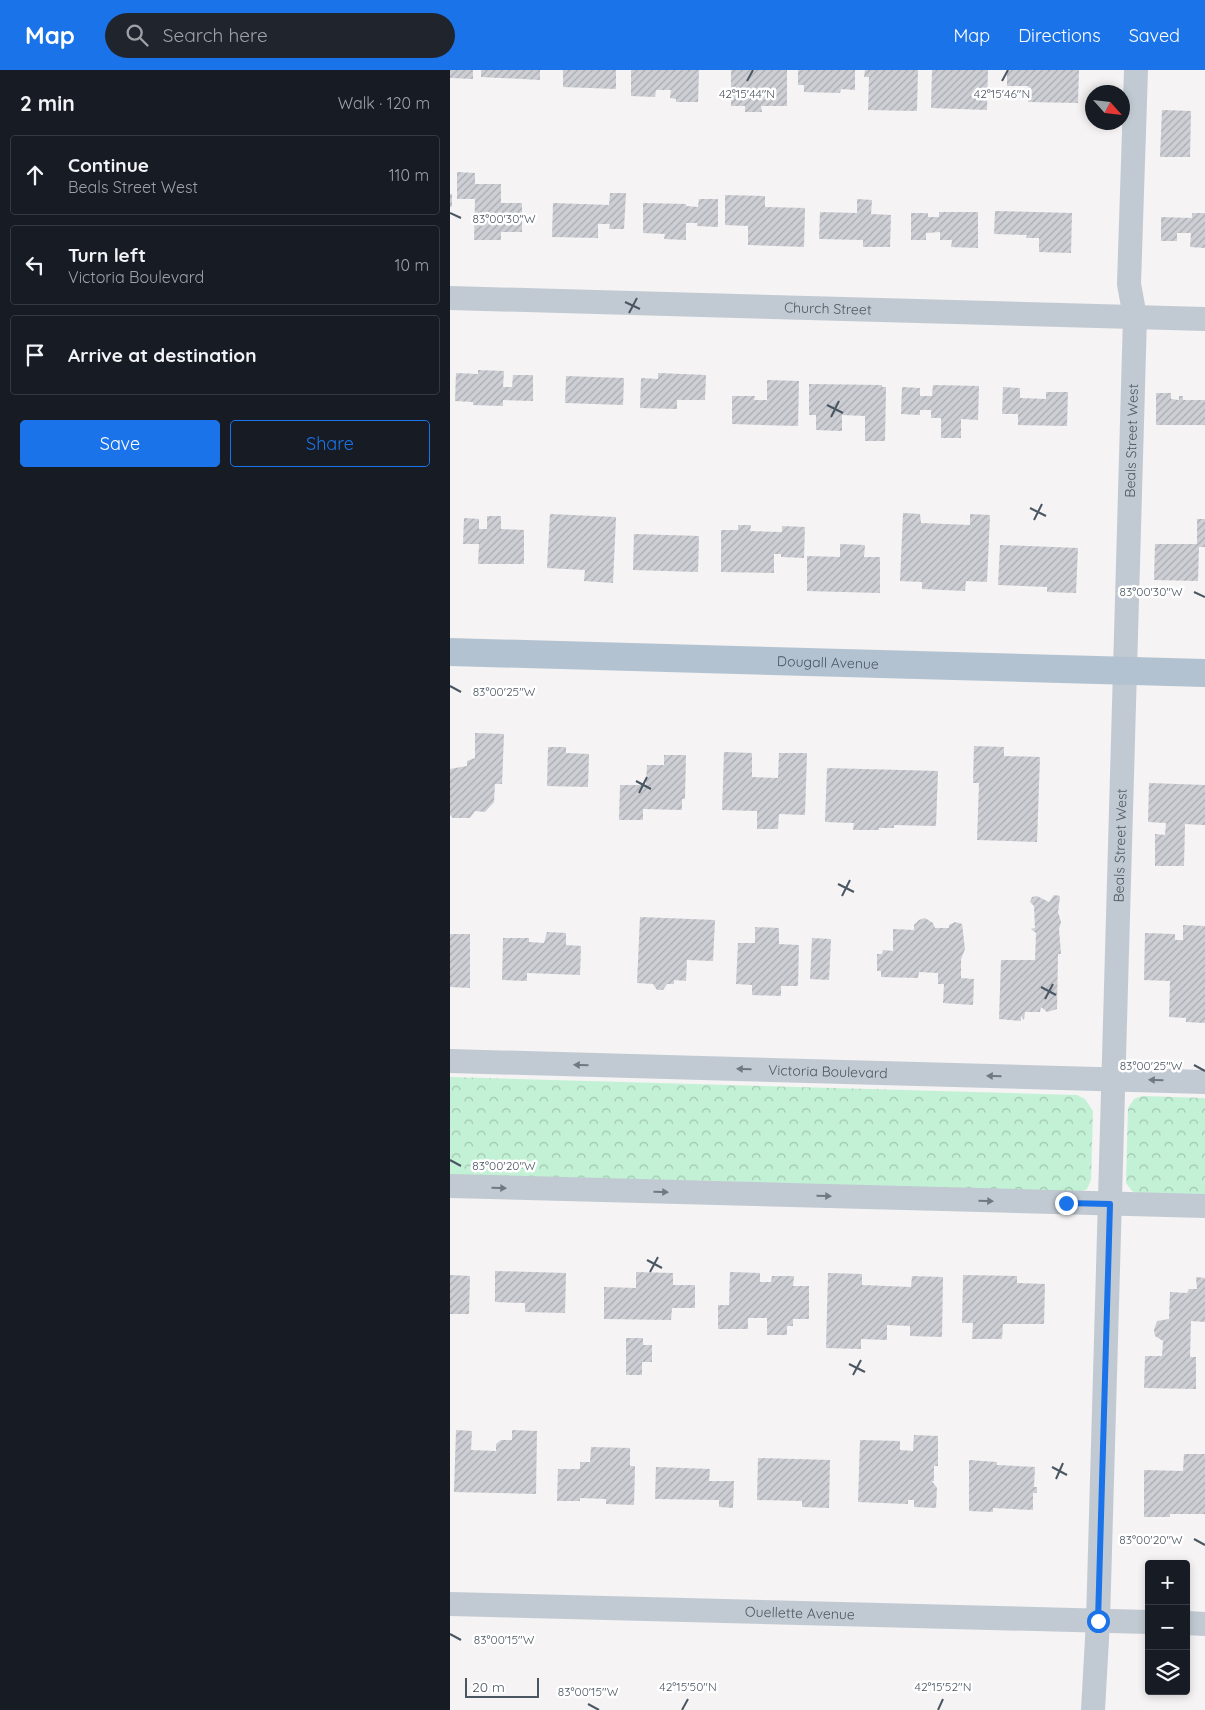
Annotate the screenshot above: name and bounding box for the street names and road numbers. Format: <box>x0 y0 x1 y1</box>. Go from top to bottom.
street label: Church Street <box>784 298 872 319</box>
street label: Beals Street West <box>1121 383 1142 498</box>
street label: Dougall Avenue <box>777 652 879 673</box>
street label: Beals Street West <box>1109 788 1131 903</box>
street label: Victoria Boulevard <box>768 1061 888 1082</box>
street label: Ouellette Avenue <box>745 1603 855 1623</box>

